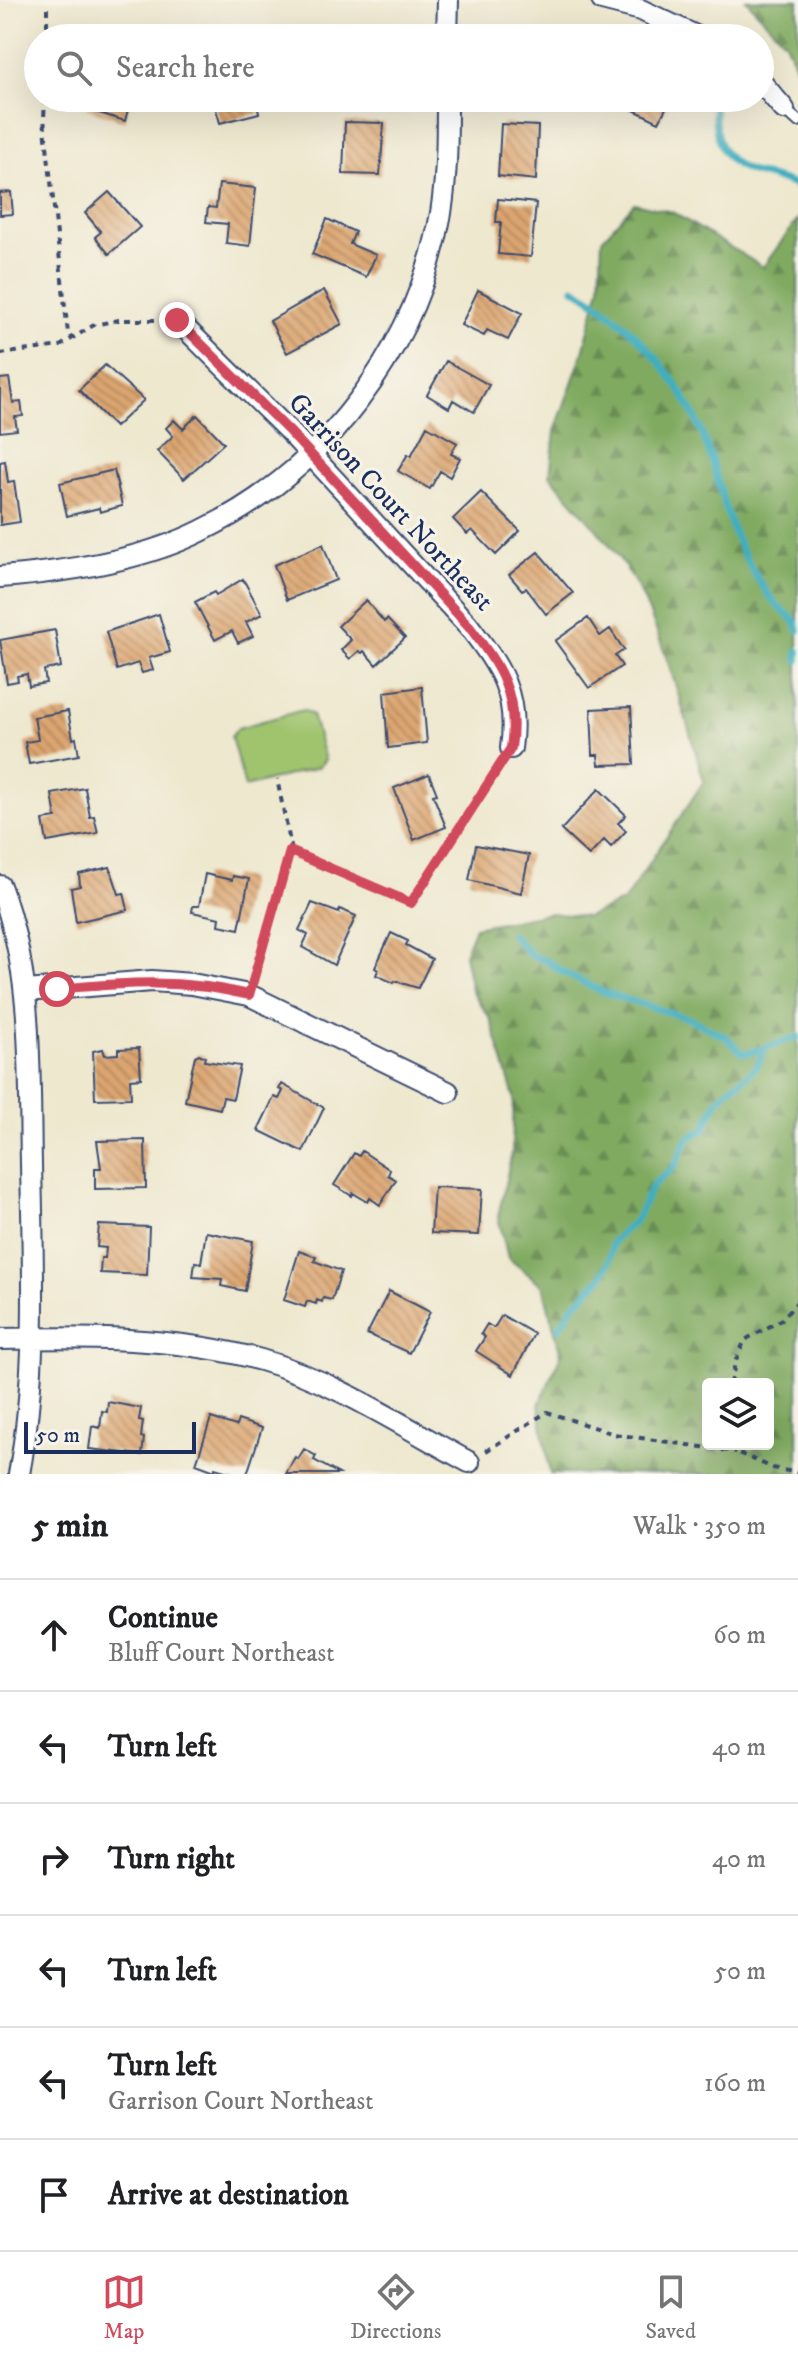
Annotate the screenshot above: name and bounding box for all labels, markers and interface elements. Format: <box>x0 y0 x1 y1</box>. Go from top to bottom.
search box <box>24 24 774 112</box>
icon: search <box>52 46 96 90</box>
text: Search here <box>116 50 255 87</box>
route end <box>159 302 195 338</box>
street label: Garrison Court Northeast <box>281 385 501 619</box>
route start <box>39 971 75 1007</box>
map controls <box>702 1378 774 1450</box>
button: layers <box>702 1378 774 1450</box>
scale bar <box>24 1418 196 1454</box>
text: 50 m <box>36 1422 80 1449</box>
text: 5 min <box>32 1505 108 1547</box>
text: Walk · 350 m <box>633 1510 766 1543</box>
text: Continue <box>108 1600 218 1637</box>
icon: ahead <box>32 1613 76 1657</box>
text: 60 m <box>713 1619 766 1652</box>
text: Bluff Court Northeast <box>108 1637 334 1670</box>
icon: left <box>32 1725 76 1769</box>
text: Turn left <box>108 1729 217 1766</box>
text: 40 m <box>712 1731 766 1764</box>
icon: right <box>32 1837 76 1881</box>
text: Turn right <box>108 1841 235 1878</box>
text: 40 m <box>712 1843 766 1876</box>
icon: left <box>32 1949 76 1993</box>
text: Turn left <box>108 1953 217 1990</box>
text: 50 m <box>714 1955 766 1988</box>
text: Turn left <box>108 2048 217 2085</box>
icon: left <box>32 2061 76 2105</box>
text: 160 m <box>704 2067 766 2100</box>
text: Garrison Court Northeast <box>108 2085 374 2118</box>
icon: arrive <box>32 2173 76 2217</box>
text: Arrive at destination <box>108 2177 349 2214</box>
tab: Map <box>102 2270 146 2345</box>
tab: Directions <box>350 2270 441 2345</box>
tab: Saved <box>645 2270 696 2345</box>

